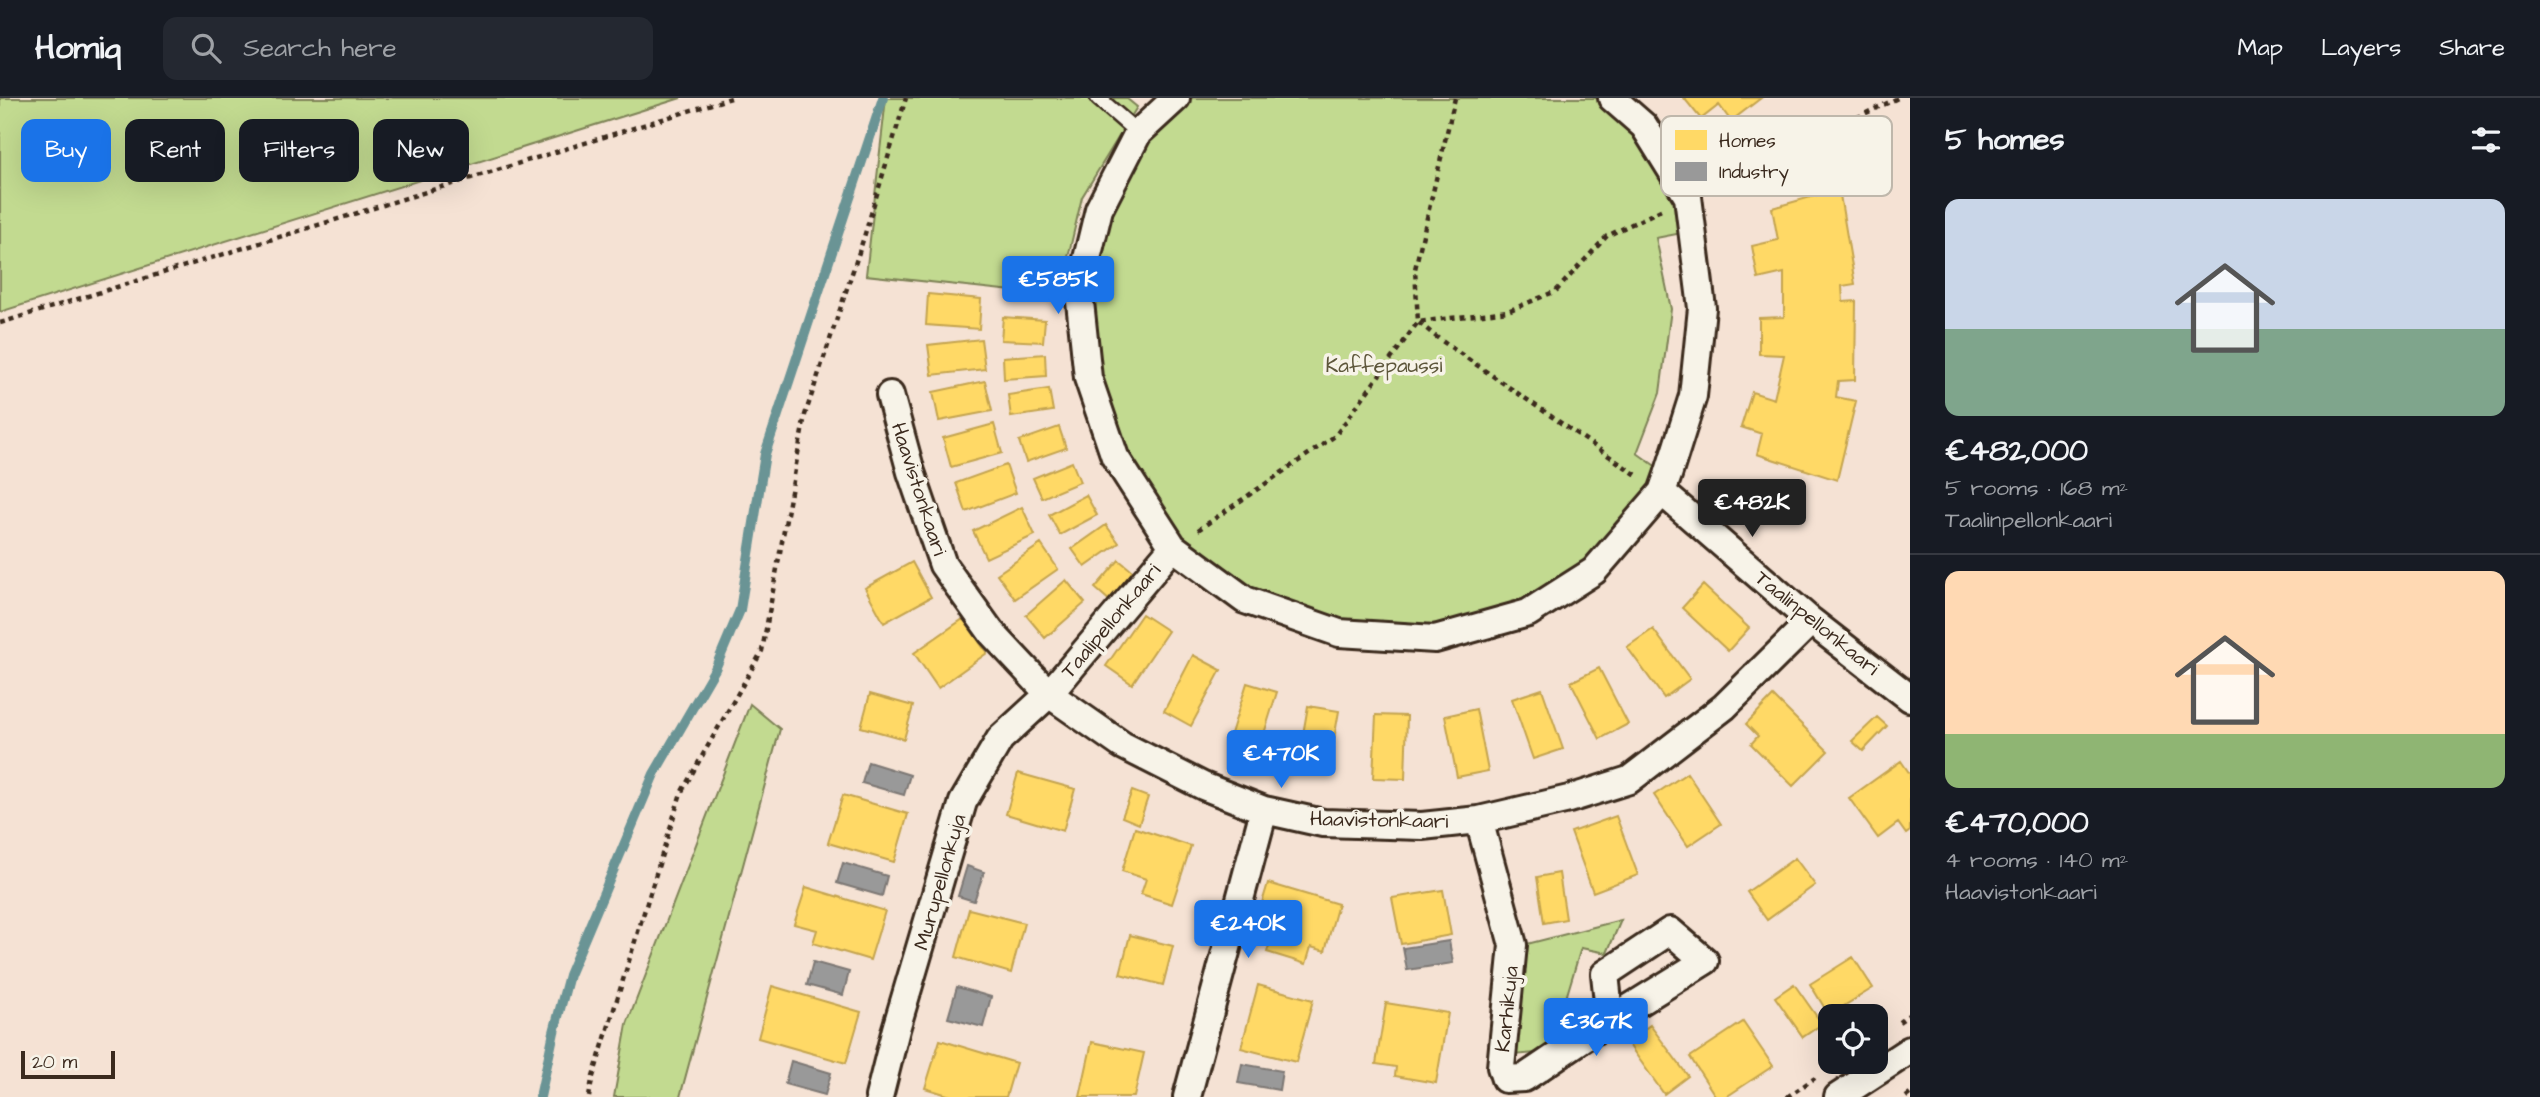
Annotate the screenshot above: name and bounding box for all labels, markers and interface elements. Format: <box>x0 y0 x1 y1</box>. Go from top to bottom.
search box <box>163 17 653 80</box>
text: Homiq <box>35 25 121 71</box>
icon: search <box>187 29 225 67</box>
text: Search here <box>243 30 397 66</box>
text: Map <box>2238 31 2283 65</box>
text: Layers <box>2321 31 2401 65</box>
text: Share <box>2439 31 2505 65</box>
legend <box>1661 116 1892 196</box>
chip: Buy <box>21 119 111 182</box>
chip: Rent <box>125 119 225 182</box>
chip: Filters <box>239 119 359 182</box>
chip: New <box>373 119 469 182</box>
text: 5 homes <box>1945 119 2065 161</box>
icon: filters <box>2467 121 2505 159</box>
text: Homes <box>1719 128 1776 155</box>
text: Industry <box>1719 159 1789 187</box>
icon: home <box>2162 245 2288 371</box>
pin: €585K <box>1009 256 1107 316</box>
text: €585K <box>1018 263 1098 295</box>
park label: Kaffepaussi <box>1326 351 1443 381</box>
street label: Haavistonkaari <box>884 419 954 559</box>
text: €482,000 <box>1945 430 2088 472</box>
text: 5 rooms · 168 m² <box>1945 472 2128 504</box>
pin: €482K <box>1703 480 1801 539</box>
text: €482K <box>1714 486 1790 518</box>
text: Taalinpellonkaari <box>1945 504 2112 536</box>
street label: Taalipellonkaari <box>1054 557 1168 685</box>
street label: Taalinpellonkaari <box>1748 564 1885 683</box>
icon: home <box>2162 617 2288 743</box>
pin: €470K <box>1232 730 1330 790</box>
text: €470K <box>1243 737 1319 769</box>
text: €470,000 <box>1945 802 2089 844</box>
street label: Haavistonkaari <box>1309 804 1449 836</box>
street label: Murupellonkuja <box>907 810 974 954</box>
text: 4 rooms · 140 m² <box>1945 844 2128 876</box>
text: Haavistonkaari <box>1945 876 2097 908</box>
pin: €240K <box>1199 900 1297 960</box>
text: €240K <box>1210 907 1286 939</box>
street label: Karhikuja <box>1488 964 1526 1054</box>
pin: €367K <box>1547 998 1645 1058</box>
map controls <box>1818 1004 1888 1074</box>
button: locate <box>1818 1004 1888 1074</box>
text: €367K <box>1560 1005 1632 1037</box>
scale bar <box>21 1048 116 1080</box>
text: 20 m <box>32 1049 77 1076</box>

